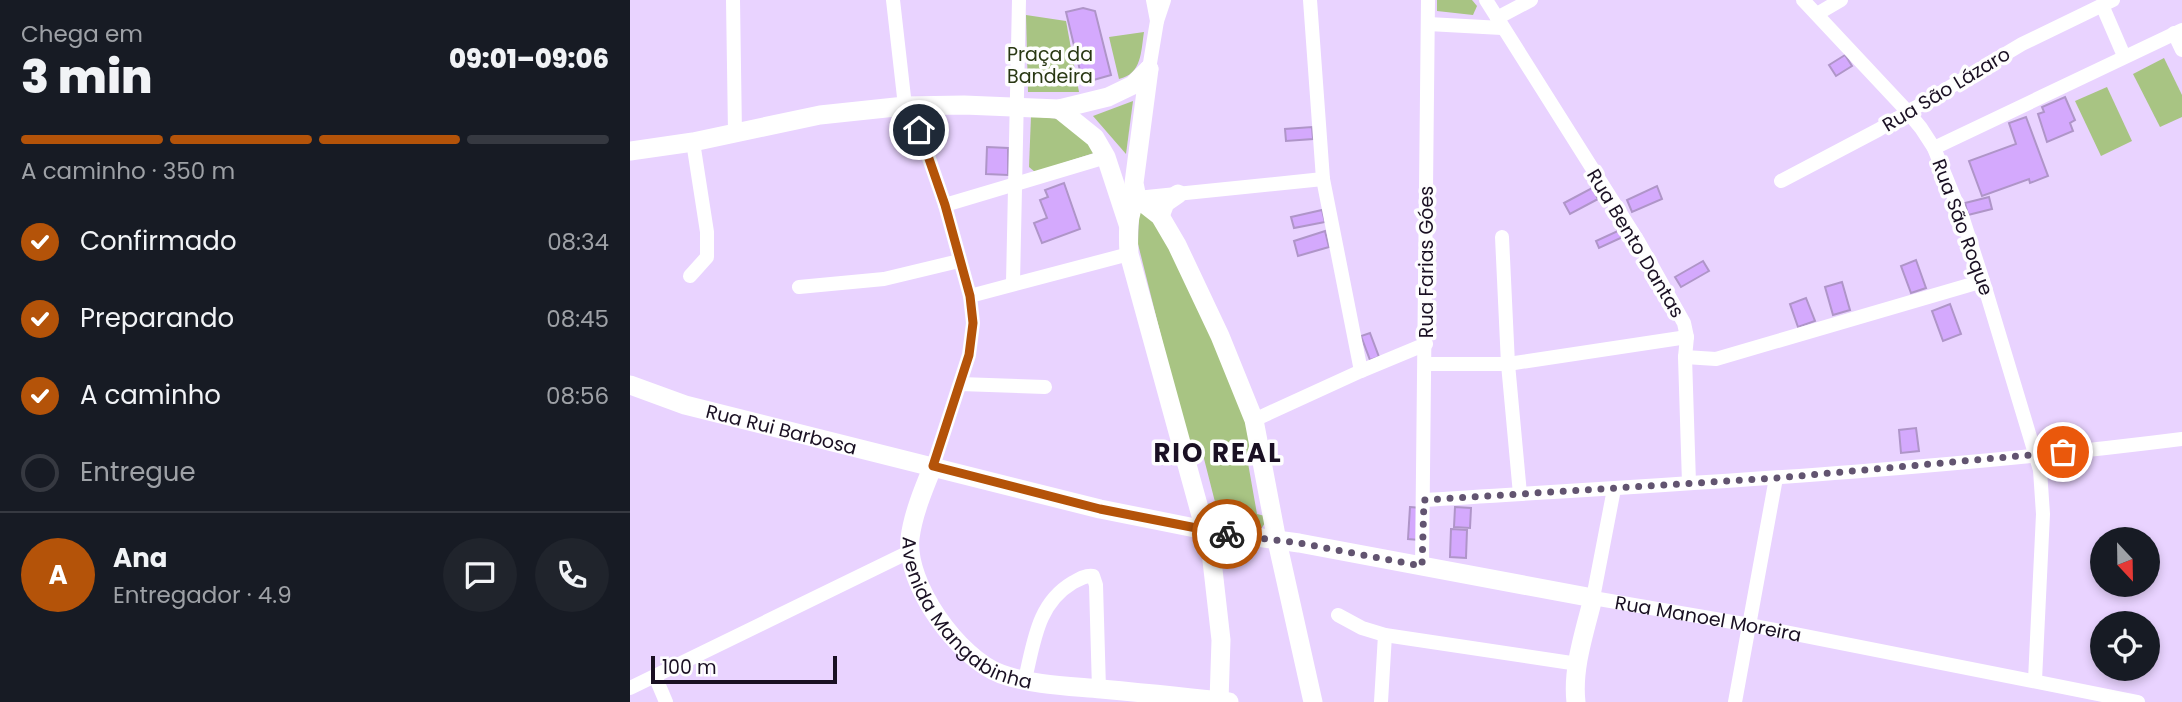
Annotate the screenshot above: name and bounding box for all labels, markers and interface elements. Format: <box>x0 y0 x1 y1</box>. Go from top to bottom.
text: Chega em <box>21 18 143 50</box>
text: 09:01–09:06 <box>449 41 609 77</box>
park label: Praça da Bandeira <box>1007 41 1093 90</box>
street label: Rua São Lázaro <box>1877 41 2015 138</box>
text: 3 min <box>21 45 153 109</box>
pin <box>889 100 949 160</box>
icon: home <box>900 111 938 149</box>
text: A caminho · 350 m <box>21 155 235 187</box>
street label: Rua São Roque <box>1925 155 2000 299</box>
street label: Rua Bento Dantas <box>1580 164 1691 323</box>
street label: Rua Farias Góes <box>1413 186 1440 338</box>
icon: check <box>21 223 59 261</box>
text: Confirmado <box>80 223 237 259</box>
text: 08:34 <box>547 226 609 258</box>
icon: check <box>21 300 59 338</box>
text: Preparando <box>80 300 234 336</box>
text: 08:45 <box>546 303 609 335</box>
icon: check <box>21 377 59 415</box>
text: A caminho <box>80 377 221 413</box>
text: 08:56 <box>546 380 609 412</box>
street label: Rua Rui Barbosa <box>703 398 860 462</box>
pin <box>2033 422 2093 482</box>
icon: bag <box>2044 433 2082 471</box>
district label: RIO REAL <box>1153 435 1283 471</box>
text: Entregue <box>80 454 196 490</box>
courier <box>1192 499 1262 569</box>
icon: bike <box>1208 515 1246 553</box>
north arrow <box>2090 527 2160 597</box>
map controls <box>2090 527 2160 681</box>
street label: Avenida Mangabinha <box>896 537 1034 696</box>
button: chat <box>443 538 517 612</box>
button: phone <box>535 538 609 612</box>
text: Ana <box>113 540 167 576</box>
text: A <box>48 557 68 593</box>
text: Entregador · 4.9 <box>113 579 292 611</box>
street label: Rua Manoel Moreira <box>1613 589 1804 649</box>
button: locate <box>2090 611 2160 681</box>
scale bar <box>651 653 836 685</box>
text: 100 m <box>662 654 717 681</box>

